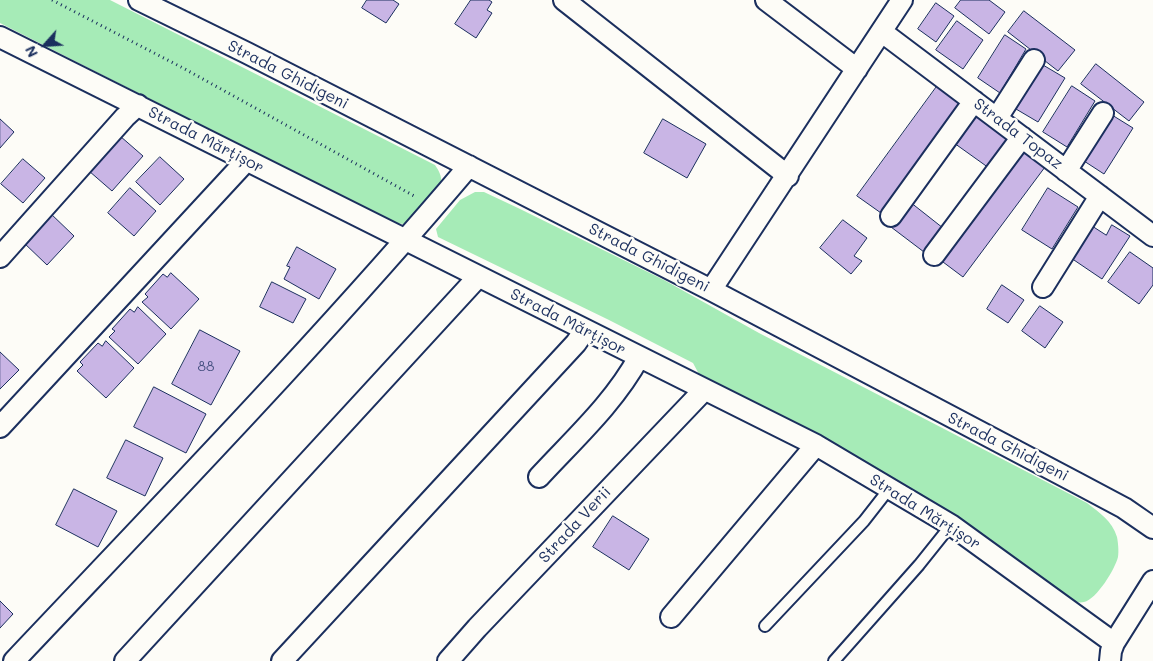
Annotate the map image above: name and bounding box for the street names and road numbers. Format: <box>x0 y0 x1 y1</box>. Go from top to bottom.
street label: Strada Ghidigeni <box>224 36 352 114</box>
street label: Strada Topaz <box>970 94 1066 174</box>
street label: Strada Mărțișor <box>145 103 267 177</box>
street label: Strada Ghidigeni <box>585 219 713 297</box>
street label: Strada Mărțișor <box>507 285 629 359</box>
street label: Strada Ghidigeni <box>944 408 1072 486</box>
street label: Strada Mărțișor <box>866 470 984 554</box>
street label: Strada Verii <box>535 483 615 567</box>

